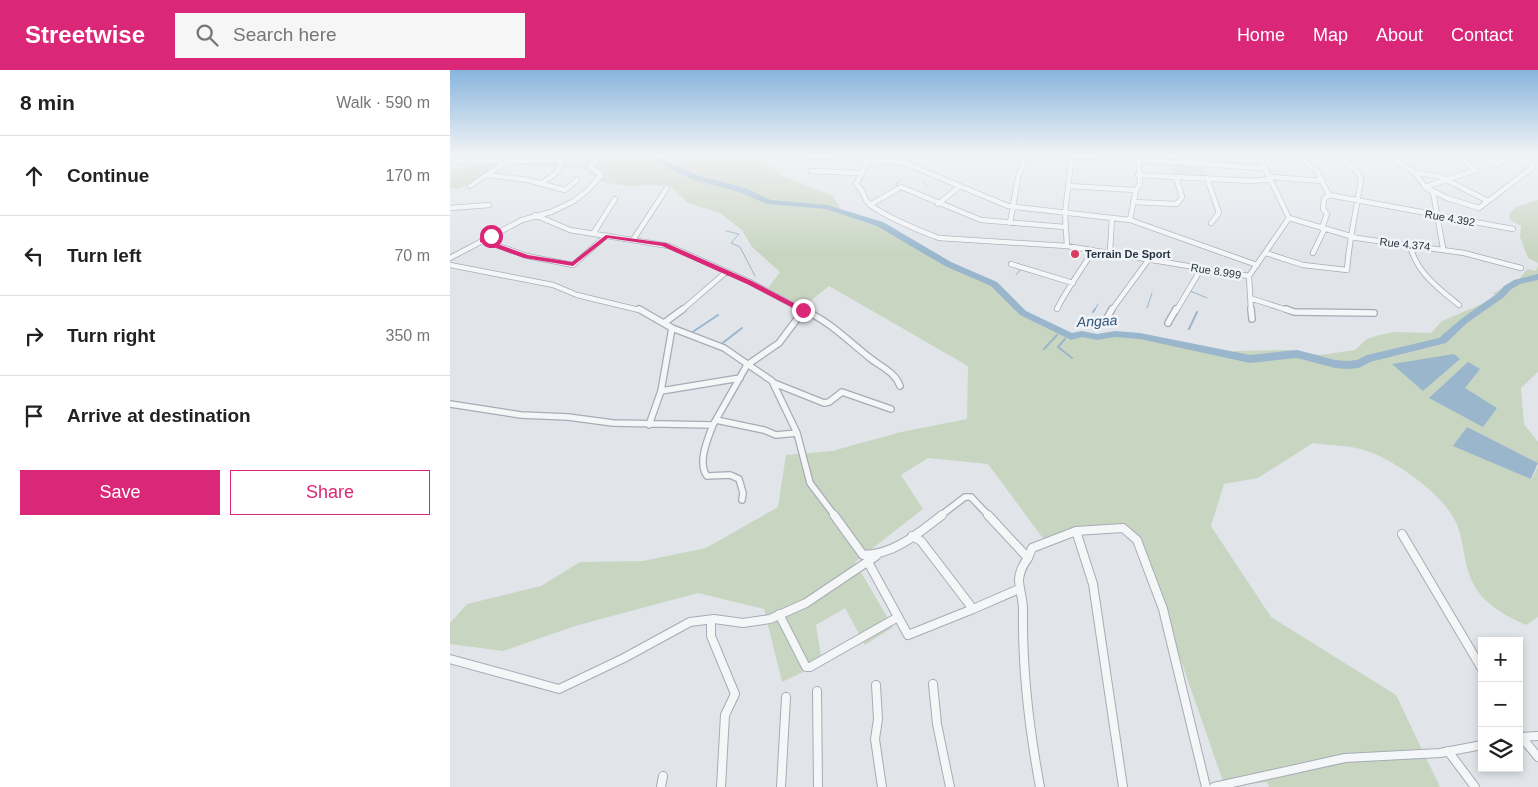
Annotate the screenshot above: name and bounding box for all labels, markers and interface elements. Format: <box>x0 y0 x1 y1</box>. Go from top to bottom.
search box <box>175 13 525 58</box>
text: Streetwise <box>25 21 145 48</box>
icon: search <box>193 21 221 49</box>
text: Search here <box>233 24 337 45</box>
text: Home <box>1237 25 1285 45</box>
text: Map <box>1313 25 1348 45</box>
text: About <box>1376 25 1423 45</box>
text: Contact <box>1451 25 1513 45</box>
text: 8 min <box>20 91 75 114</box>
text: Walk · 590 m <box>336 94 430 111</box>
icon: ahead <box>20 162 48 190</box>
text: Continue <box>67 165 149 186</box>
text: 170 m <box>386 167 430 184</box>
street label: Rue 4.392 <box>1424 208 1476 228</box>
route start <box>480 225 503 248</box>
street label: Rue 4.374 <box>1379 235 1431 253</box>
icon: left <box>20 242 48 270</box>
text: Turn left <box>67 245 142 266</box>
text: 70 m <box>394 247 430 264</box>
marker: Terrain De Sport <box>1069 248 1081 260</box>
place label: Terrain De Sport <box>1085 248 1171 260</box>
street label: Rue 8.999 <box>1190 261 1242 281</box>
route end <box>792 299 815 322</box>
water label: Angaa <box>1075 312 1118 330</box>
icon: right <box>20 322 48 350</box>
text: Turn right <box>67 325 155 346</box>
text: 350 m <box>386 327 430 344</box>
icon: arrive <box>20 402 48 430</box>
text: Arrive at destination <box>67 405 251 426</box>
button: Save <box>20 470 220 515</box>
button: Share <box>230 470 430 515</box>
map controls <box>1478 637 1523 772</box>
button: + <box>1478 637 1523 682</box>
button: − <box>1478 682 1523 727</box>
button: layers <box>1478 727 1523 772</box>

